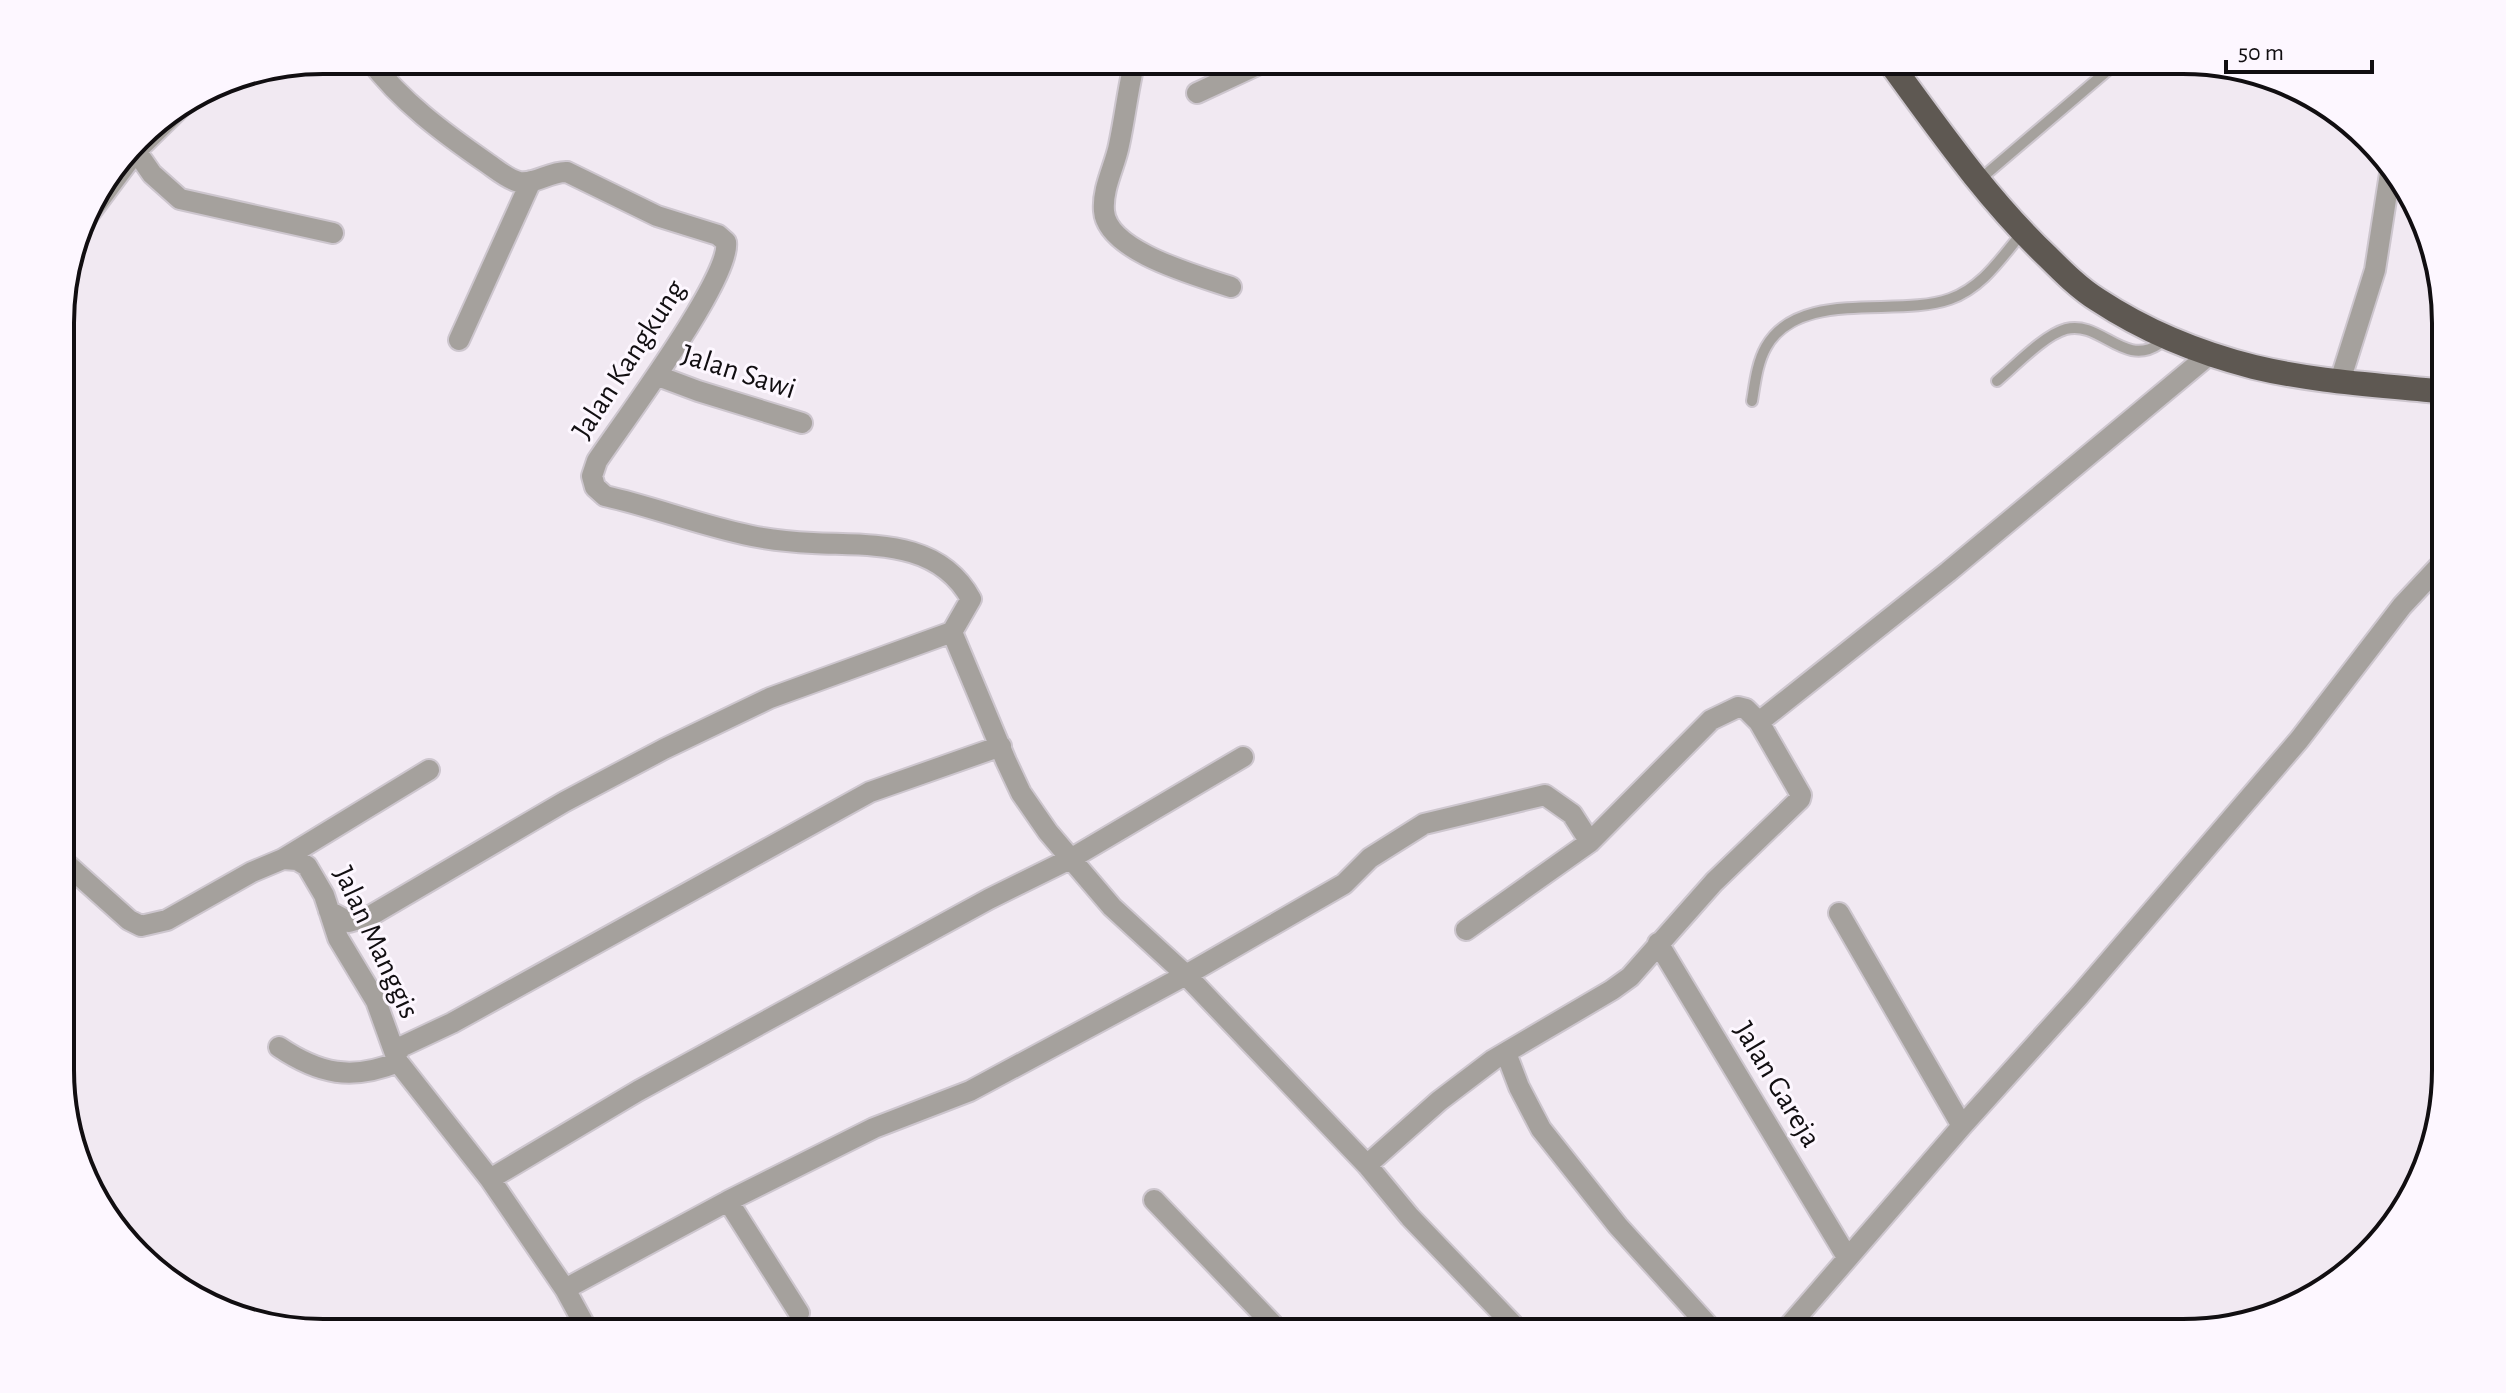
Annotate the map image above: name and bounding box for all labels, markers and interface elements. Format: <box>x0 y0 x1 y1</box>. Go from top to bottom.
scale bar <box>2226 24 2372 74</box>
text: 50 m <box>2238 41 2284 65</box>
street label: Jalan Kangkung <box>567 275 691 444</box>
street label: Jalan Sawi <box>678 339 800 405</box>
street label: Jalan Manggis <box>328 862 424 1023</box>
street label: Jalan Gareja <box>1728 1017 1826 1152</box>

